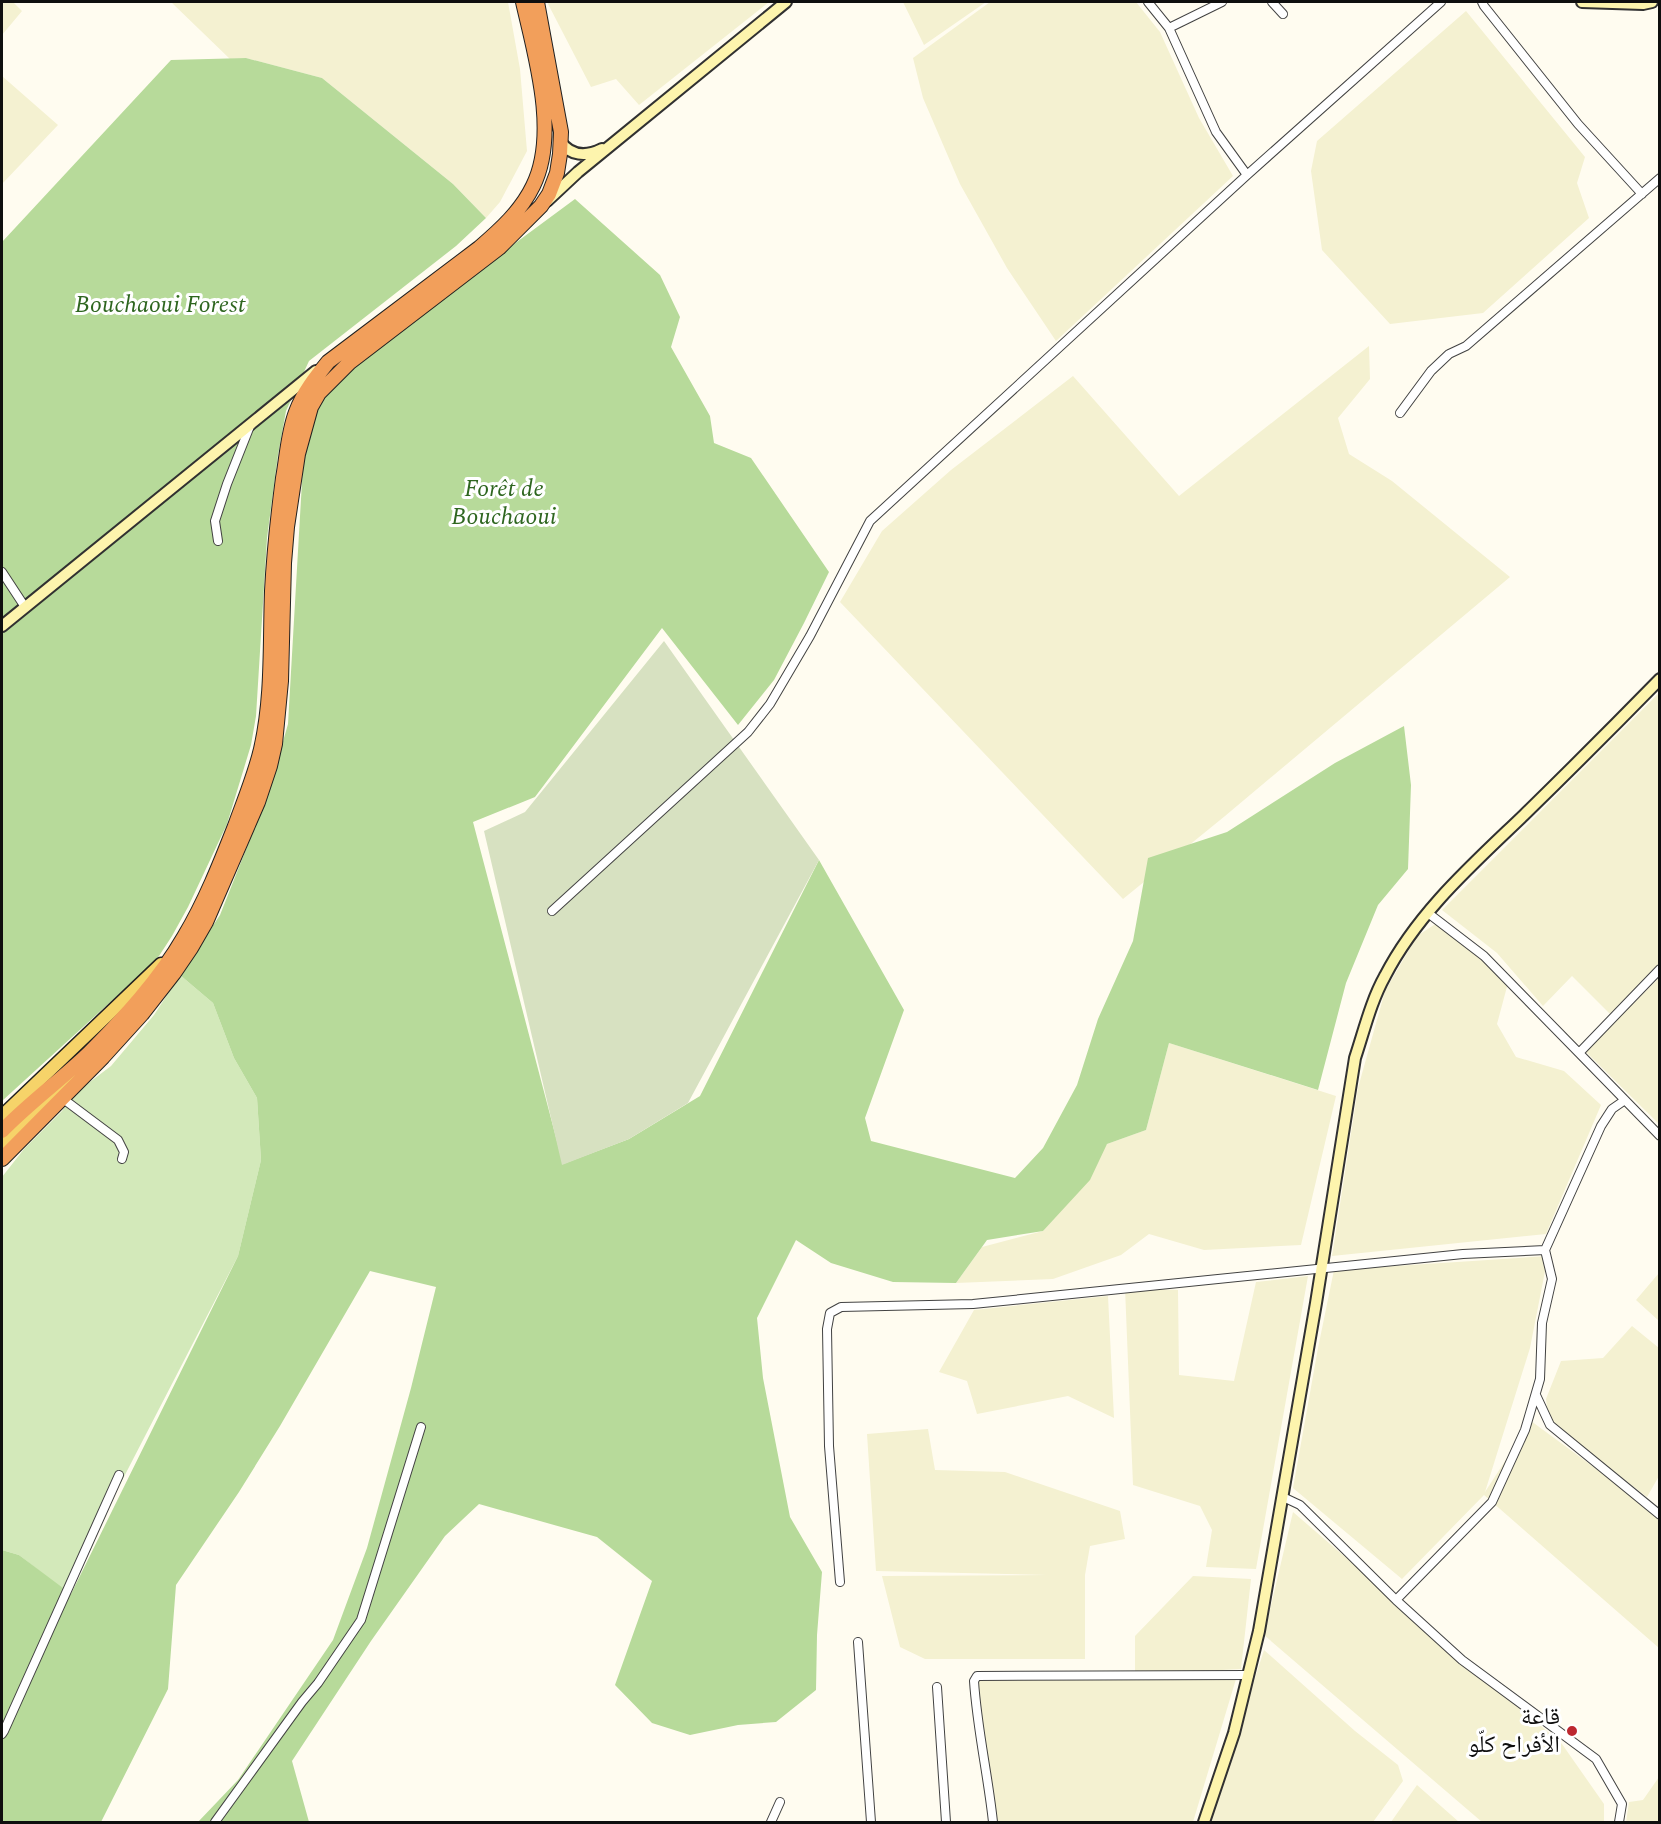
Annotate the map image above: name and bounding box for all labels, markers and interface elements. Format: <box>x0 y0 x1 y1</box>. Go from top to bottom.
park label: Bouchaoui Forest <box>75 287 246 323</box>
park label: Forêt de Bouchaoui <box>451 471 557 535</box>
place label: قاعة الأفراح كلّو <box>1468 1699 1560 1763</box>
marker: قاعة الأفراح كلّو <box>1565 1724 1579 1738</box>

